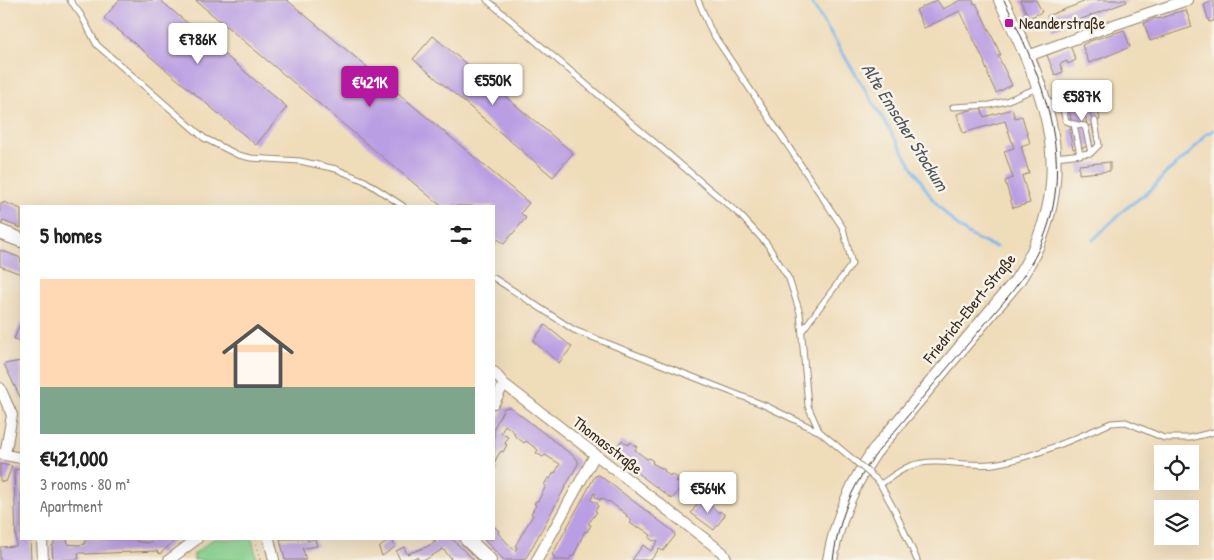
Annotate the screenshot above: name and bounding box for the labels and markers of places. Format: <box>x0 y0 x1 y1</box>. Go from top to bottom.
place label: Neanderstraße <box>1019 12 1106 34</box>
marker: Neanderstraße <box>1003 17 1015 29</box>
pin: €786K <box>163 22 233 65</box>
pin: €550K <box>458 64 528 106</box>
pin: €421K <box>335 66 405 108</box>
pin: €587K <box>1047 80 1117 122</box>
pin: €564K <box>673 472 743 514</box>

